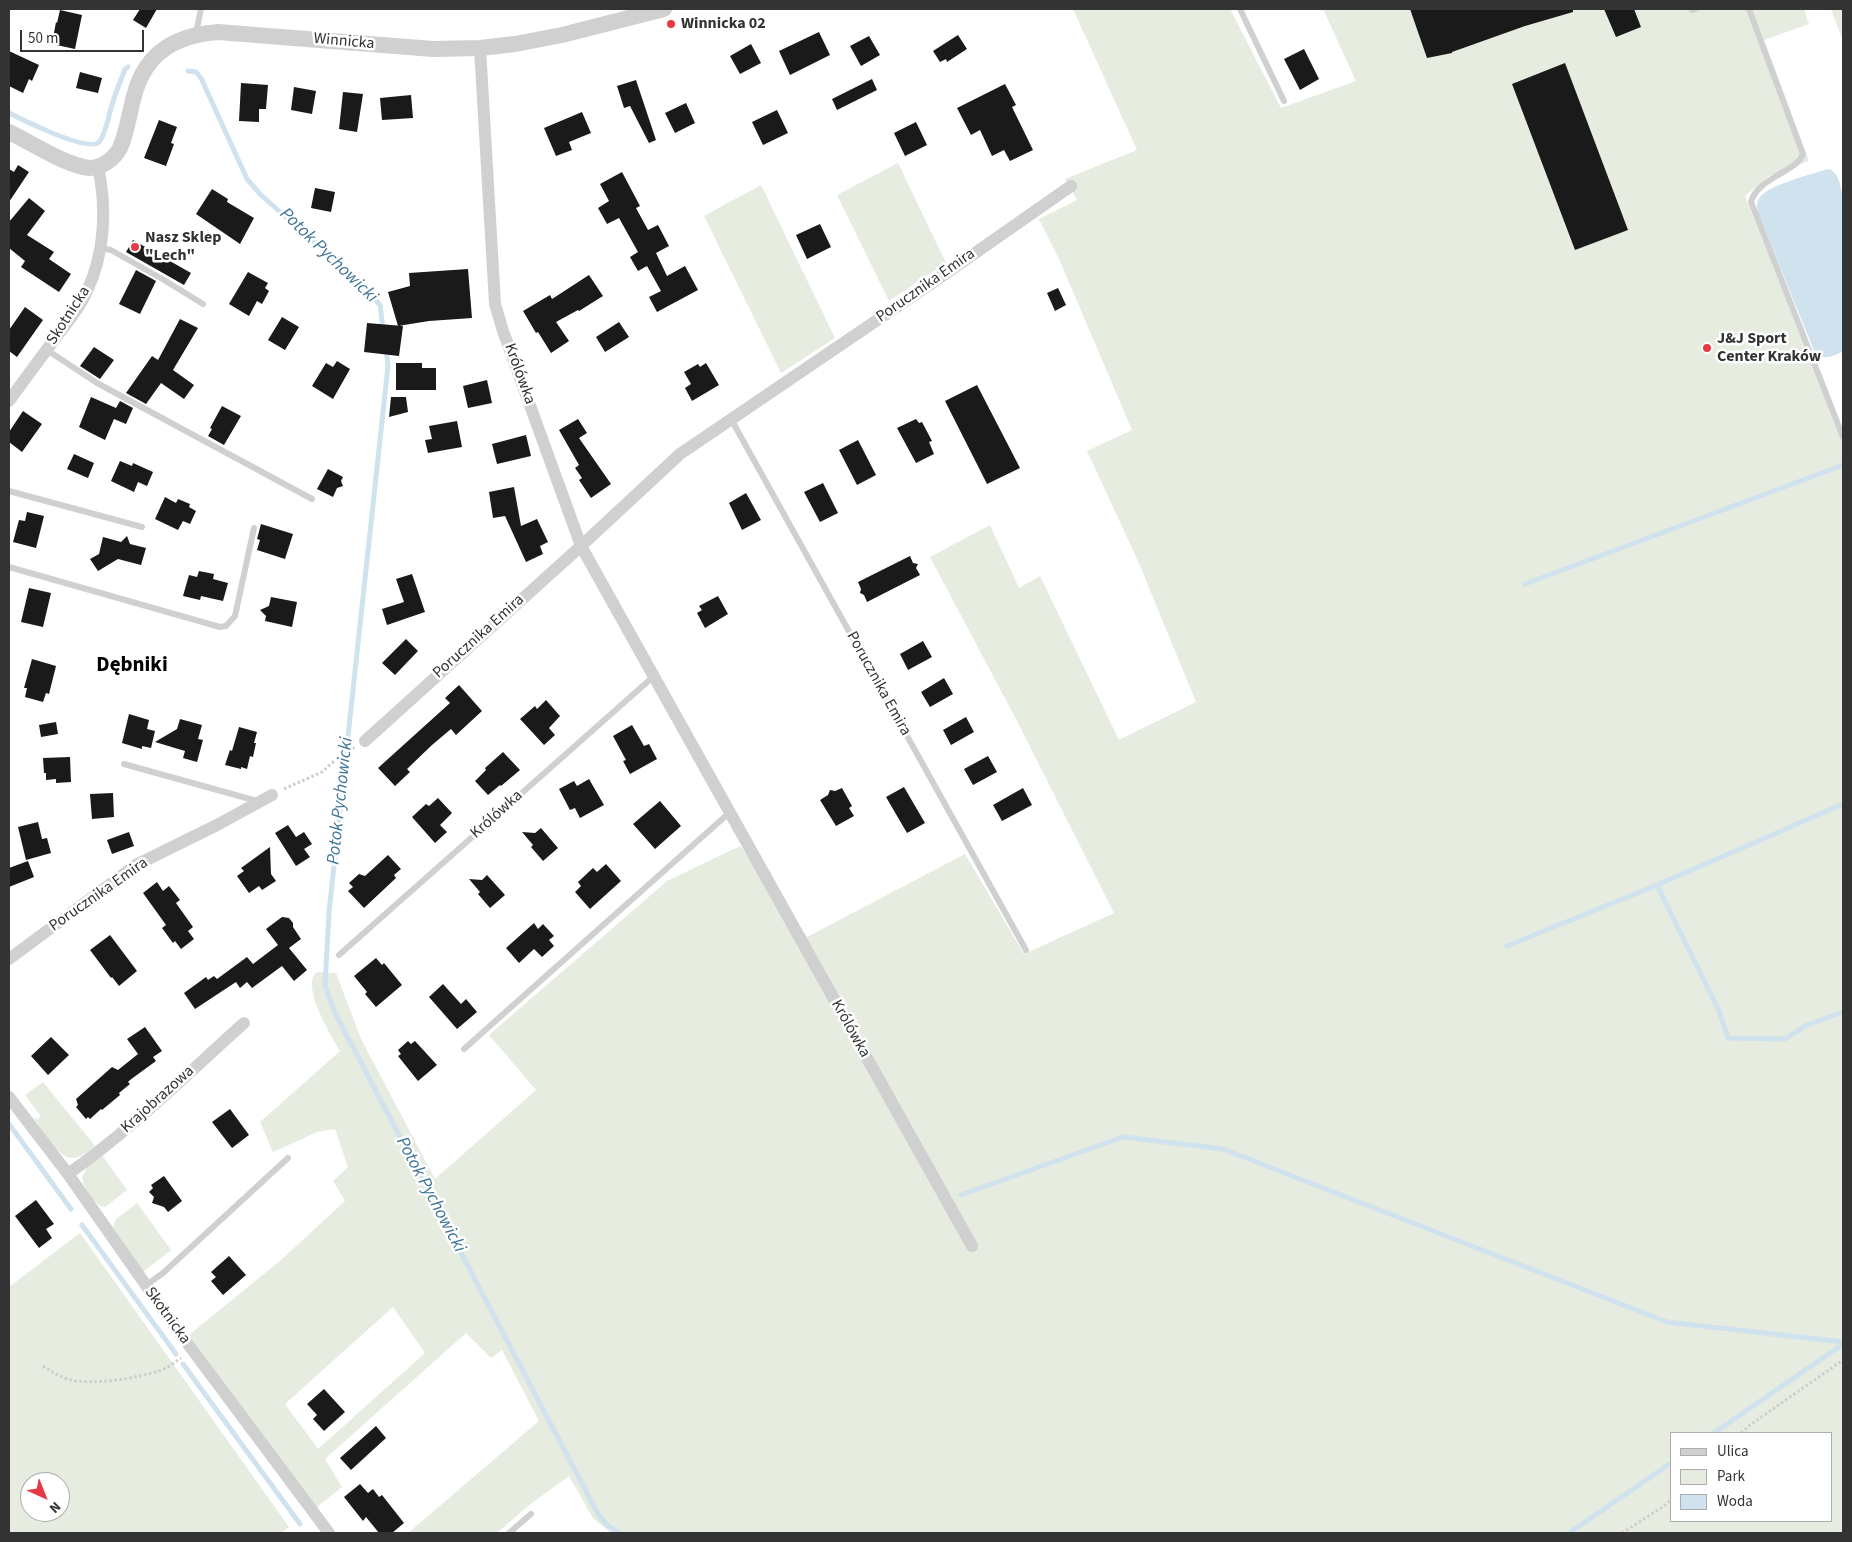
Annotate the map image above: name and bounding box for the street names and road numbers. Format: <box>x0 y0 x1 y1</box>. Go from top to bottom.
street label: Winnicka <box>313 30 375 54</box>
street label: Porucznika Emira <box>873 245 979 327</box>
street label: Skotnicka <box>43 283 95 349</box>
street label: Królówka <box>499 341 539 407</box>
street label: Porucznika Emira <box>429 591 529 683</box>
street label: Porucznika Emira <box>841 628 915 740</box>
street label: Królówka <box>467 787 527 843</box>
street label: Porucznika Emira <box>46 854 152 936</box>
street label: Królówka <box>826 997 874 1061</box>
street label: Krajobrazowa <box>117 1062 199 1138</box>
street label: Skotnicka <box>140 1284 194 1348</box>

